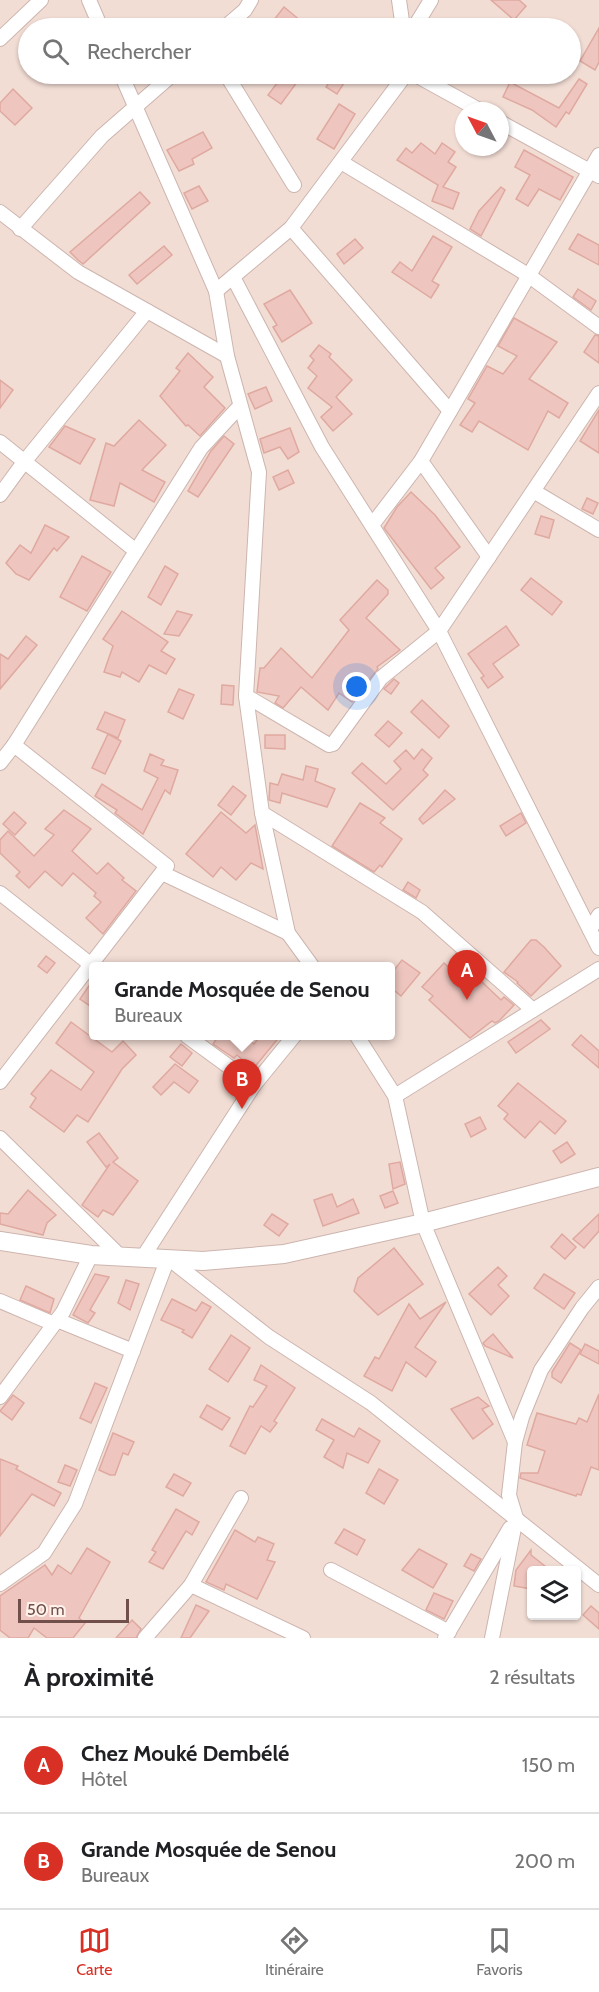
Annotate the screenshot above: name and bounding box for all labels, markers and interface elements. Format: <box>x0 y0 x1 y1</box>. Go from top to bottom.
search box <box>18 18 581 84</box>
icon: search <box>39 35 72 68</box>
text: Rechercher <box>87 38 191 65</box>
north arrow <box>455 102 509 156</box>
your location <box>342 672 371 701</box>
pin: A <box>448 950 486 1000</box>
popup <box>89 962 395 1040</box>
text: Grande Mosquée de Senou <box>114 976 370 1003</box>
text: Bureaux <box>114 1003 182 1027</box>
pin: B <box>222 1060 262 1109</box>
map controls <box>527 1566 581 1620</box>
button: layers <box>527 1566 581 1620</box>
scale bar <box>18 1596 129 1624</box>
text: 50 m <box>27 1600 64 1619</box>
text: À proximité <box>24 1661 154 1693</box>
text: 2 résultats <box>489 1665 575 1689</box>
text: Chez Mouké Dembélé <box>81 1740 289 1767</box>
text: A <box>37 1753 50 1777</box>
text: 150 m <box>522 1753 575 1777</box>
text: Hôtel <box>81 1767 127 1791</box>
text: Grande Mosquée de Senou <box>81 1836 337 1863</box>
text: B <box>37 1849 50 1873</box>
text: 200 m <box>515 1849 575 1873</box>
text: Bureaux <box>81 1863 149 1887</box>
tab: Carte <box>76 1924 112 1979</box>
tab: Itinéraire <box>265 1924 324 1979</box>
tab: Favoris <box>476 1924 523 1979</box>

